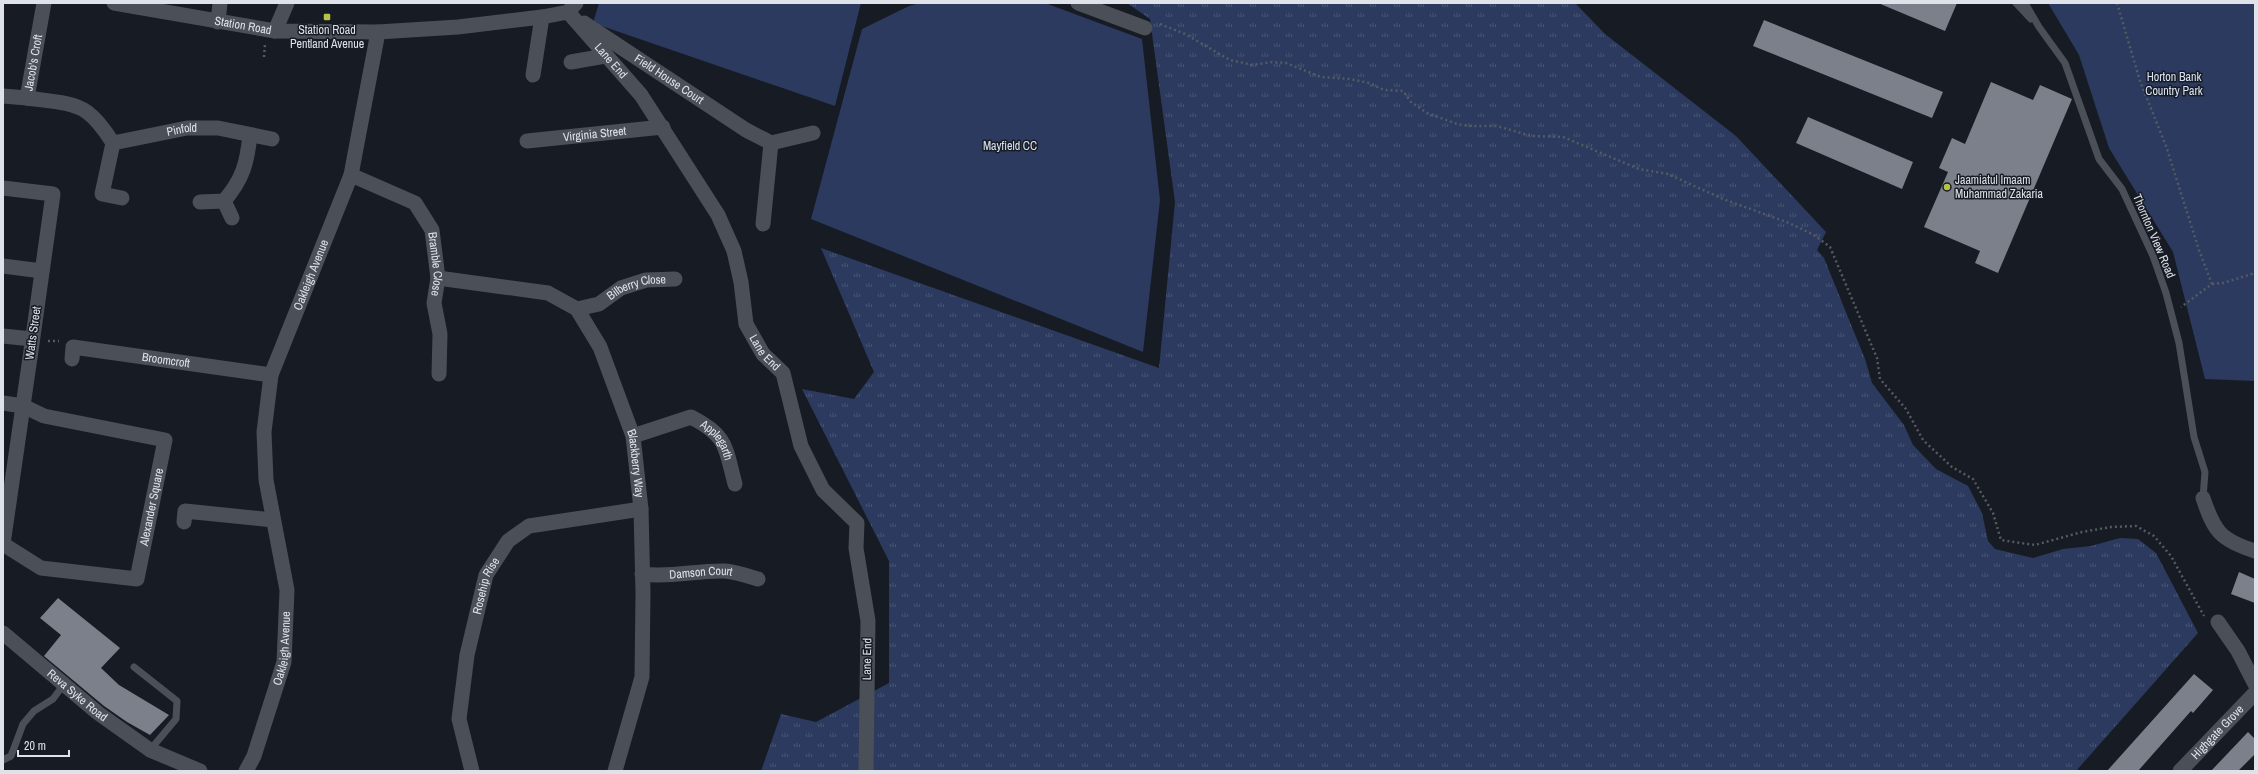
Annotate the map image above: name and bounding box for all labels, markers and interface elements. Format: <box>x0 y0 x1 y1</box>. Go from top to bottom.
marker: Station Road Pentland Avenue <box>322 12 332 22</box>
street label: Station Road <box>213 13 273 38</box>
place label: Station Road Pentland Avenue <box>290 22 364 52</box>
street label: Jacob's Croft <box>20 33 46 92</box>
street label: Lane End <box>591 40 631 82</box>
street label: Field House Court <box>631 50 707 108</box>
park label: Horton Bank Country Park <box>2145 69 2203 99</box>
street label: Pinfold <box>165 120 197 140</box>
street label: Virginia Street <box>562 123 627 145</box>
park label: Mayfield CC <box>983 138 1037 154</box>
place label: Jaamiatul Imaam Muhammad Zakaria <box>1955 172 2044 202</box>
marker: Jaamiatul Imaam Muhammad Zakaria <box>1942 182 1952 192</box>
street label: Thornton View Road <box>2129 191 2179 281</box>
street label: Bramble Close <box>424 231 446 297</box>
street label: Oakleigh Avenue <box>290 237 332 313</box>
street label: Bilberry Close <box>604 271 666 304</box>
street label: Watts Street <box>21 305 45 361</box>
street label: Lane End <box>746 332 784 374</box>
street label: Broomcroft <box>141 349 191 371</box>
street label: Applegarth <box>697 416 737 462</box>
street label: Blackberry Way <box>623 427 648 498</box>
street label: Alexander Square <box>136 467 167 548</box>
street label: Rosehip Rise <box>469 554 503 616</box>
street label: Damson Court <box>669 563 734 583</box>
street label: Oakleigh Avenue <box>269 611 294 687</box>
street label: Lane End <box>859 638 875 680</box>
street label: Reva Syke Road <box>44 666 111 725</box>
street label: Highgate Grove <box>2188 701 2247 763</box>
scale bar <box>18 732 69 758</box>
text: 20 m <box>24 738 46 754</box>

